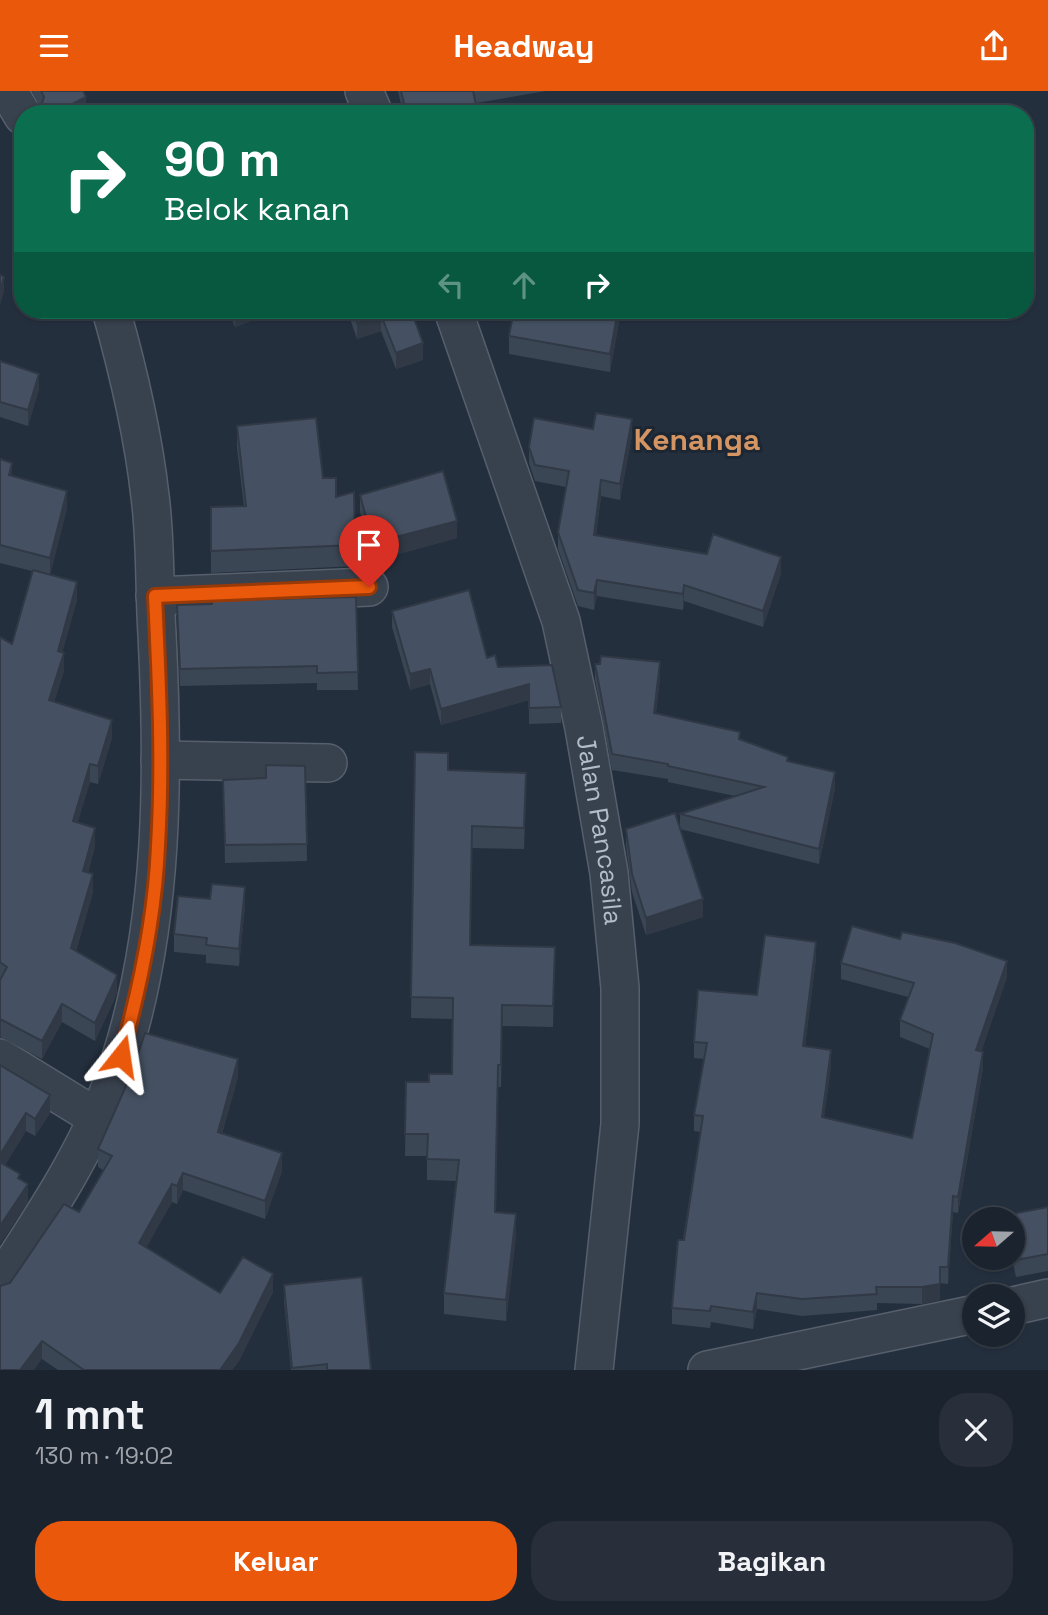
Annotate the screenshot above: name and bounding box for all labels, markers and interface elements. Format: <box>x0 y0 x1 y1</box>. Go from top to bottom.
text: Headway <box>454 26 594 66</box>
icon: menu <box>35 27 73 65</box>
icon: share <box>975 27 1013 65</box>
text: 90 m <box>164 128 280 190</box>
icon: right <box>49 133 140 224</box>
text: Belok kanan <box>164 189 350 229</box>
icon: left <box>432 266 470 304</box>
icon: ahead <box>505 266 543 304</box>
icon: right <box>578 266 616 304</box>
district label: Kenanga <box>634 420 760 459</box>
pin <box>339 515 399 587</box>
icon: arrive <box>350 526 388 564</box>
street label: Jalan Pancasila <box>569 732 631 927</box>
position arrow <box>84 1019 158 1093</box>
north arrow <box>962 1207 1026 1271</box>
map controls <box>962 1207 1025 1347</box>
button: layers <box>962 1284 1025 1347</box>
text: 1 mnt <box>35 1388 145 1441</box>
button: close <box>939 1393 1013 1467</box>
text: 130 m · 19:02 <box>35 1441 173 1471</box>
button: Keluar <box>35 1521 517 1601</box>
button: Bagikan <box>531 1521 1013 1601</box>

